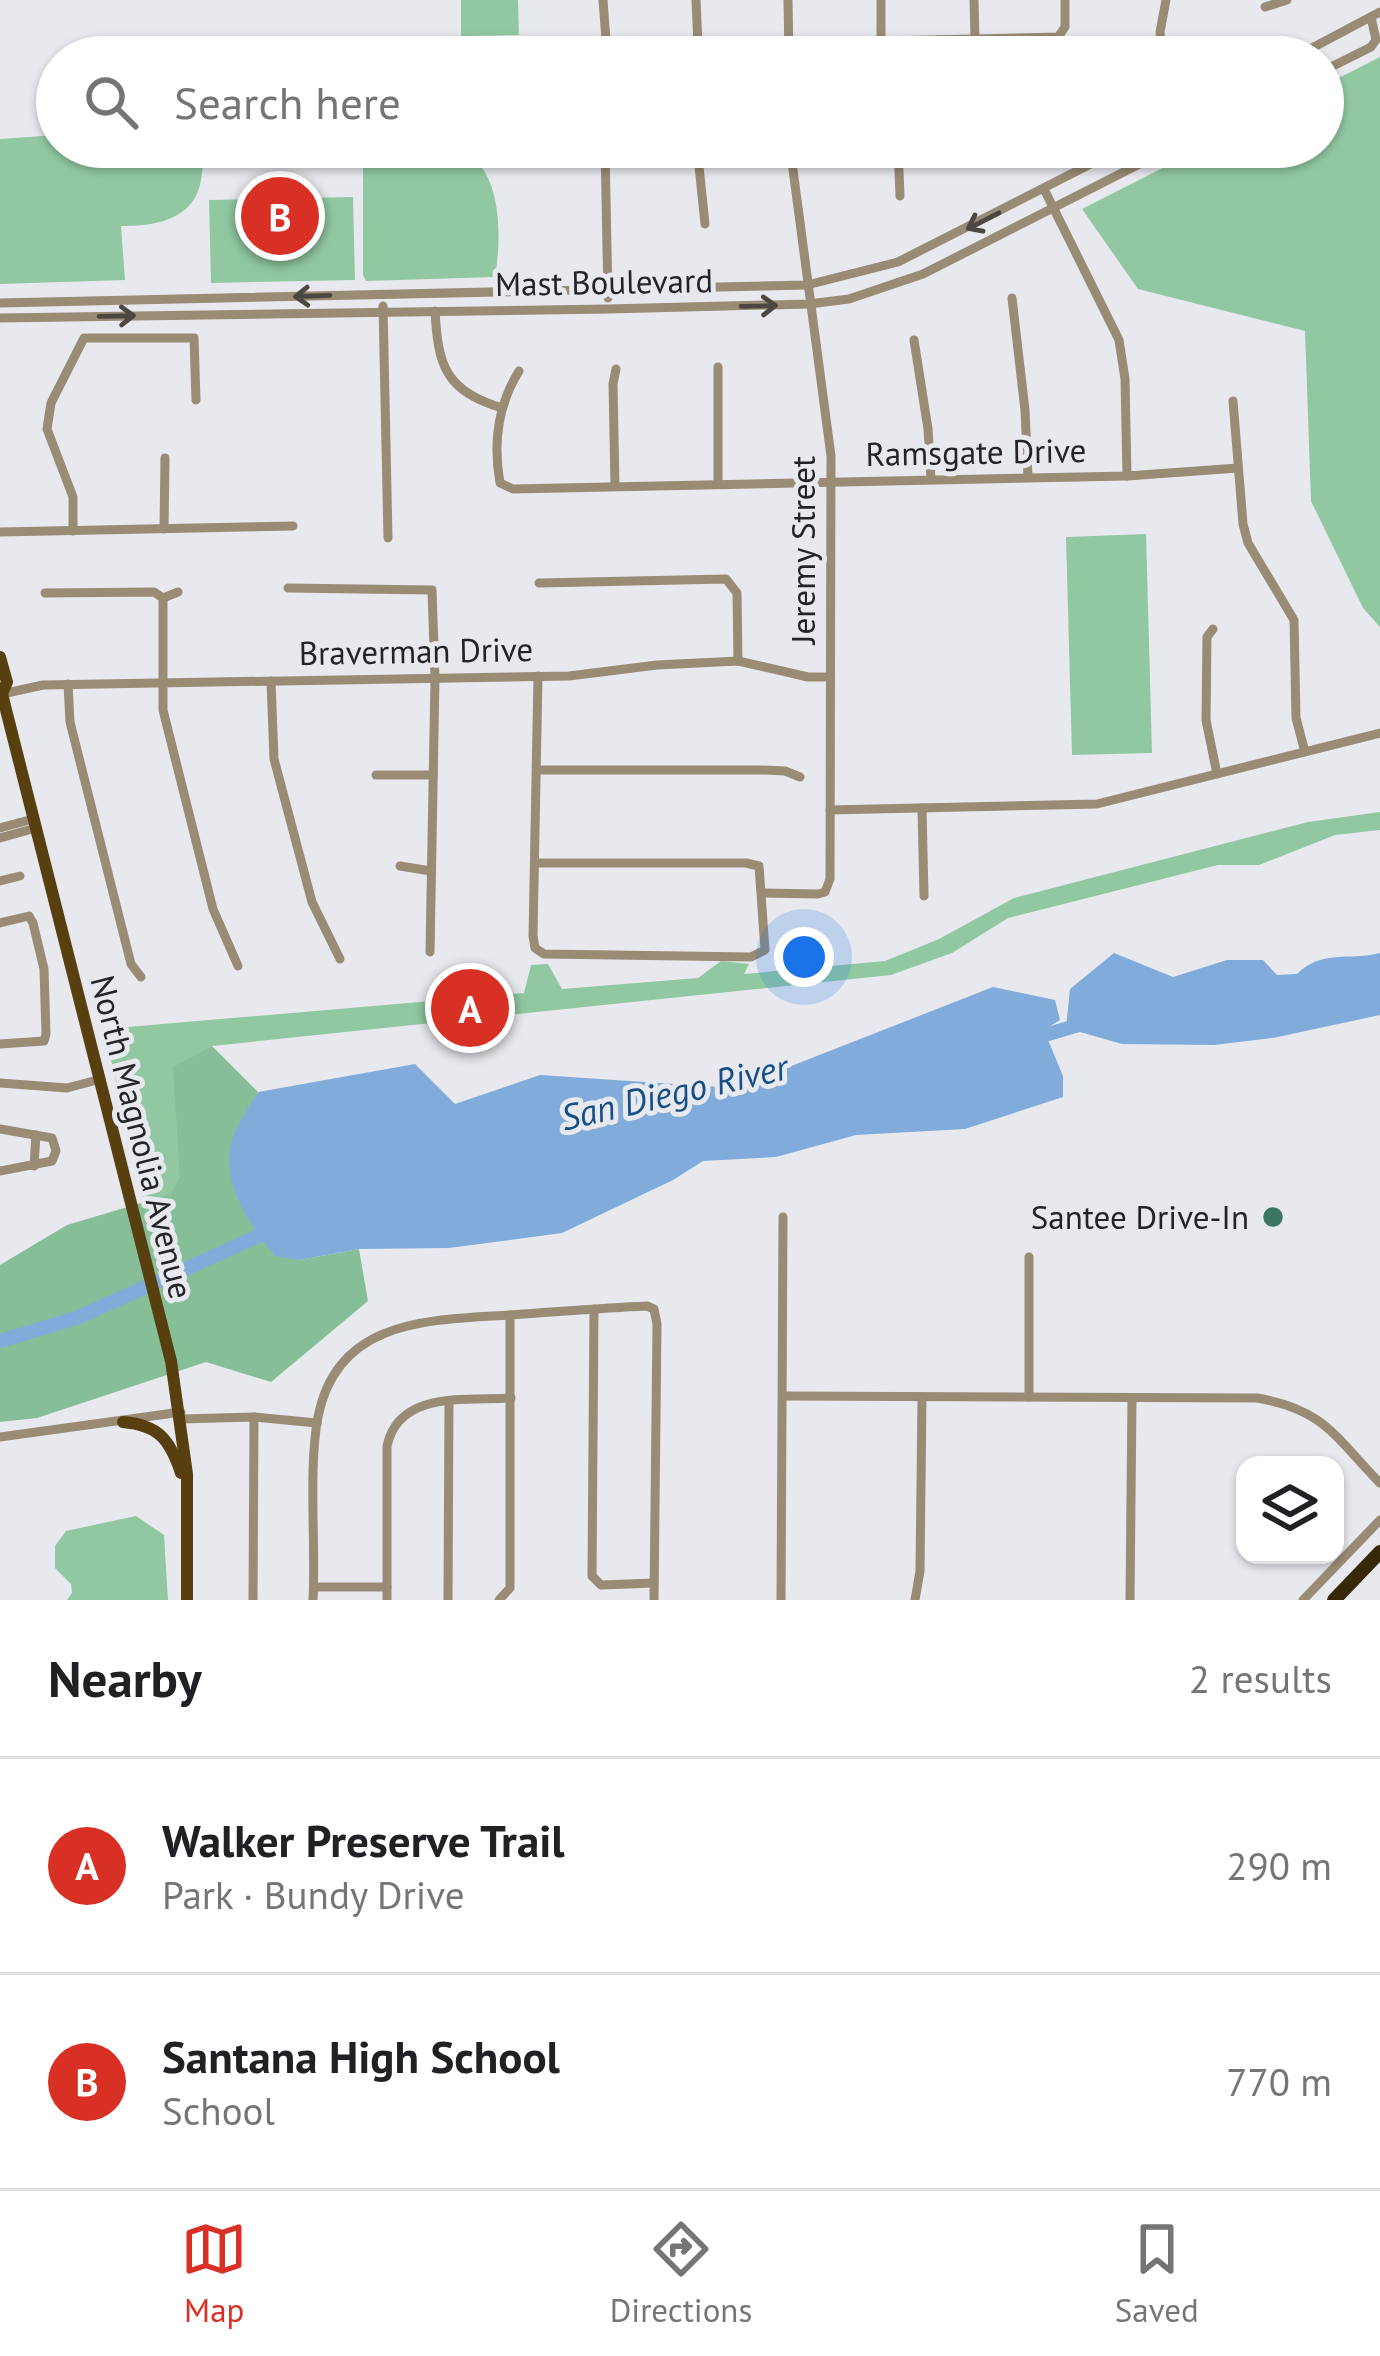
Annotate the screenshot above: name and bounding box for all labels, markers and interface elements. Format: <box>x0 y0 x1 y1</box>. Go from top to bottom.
search box <box>36 36 1344 168</box>
icon: search <box>78 69 144 135</box>
text: Search here <box>174 73 401 131</box>
pin: B <box>241 171 319 261</box>
one-way arrow <box>967 210 1002 233</box>
street label: Mast Boulevard <box>495 258 713 305</box>
one-way arrow <box>293 285 332 308</box>
one-way arrow <box>739 294 778 317</box>
one-way arrow <box>97 304 136 327</box>
street label: Ramsgate Drive <box>865 428 1087 475</box>
street label: Jeremy Street <box>781 456 824 646</box>
street label: Braverman Drive <box>298 627 534 674</box>
your location <box>774 927 834 987</box>
pin: A <box>431 963 509 1053</box>
street label: North Magnolia Avenue <box>81 971 203 1303</box>
water label: San Diego River <box>556 1042 794 1140</box>
place label: Santee Drive-In <box>1031 1195 1249 1238</box>
marker: Santee Drive-In <box>1260 1204 1286 1230</box>
map controls <box>1236 1456 1344 1564</box>
button: layers <box>1236 1456 1344 1564</box>
text: Nearby <box>48 1645 202 1711</box>
text: 2 results <box>1189 1653 1332 1704</box>
text: Walker Preserve Trail <box>162 1811 565 1869</box>
text: A <box>75 1840 99 1891</box>
text: 290 m <box>1226 1840 1332 1891</box>
text: Park · Bundy Drive <box>162 1869 464 1920</box>
text: Santana High School <box>162 2027 560 2085</box>
text: B <box>75 2056 99 2107</box>
text: 770 m <box>1226 2056 1332 2107</box>
text: School <box>162 2085 275 2136</box>
tab: Map <box>181 2216 247 2331</box>
tab: Directions <box>610 2216 752 2331</box>
tab: Saved <box>1115 2216 1199 2331</box>

